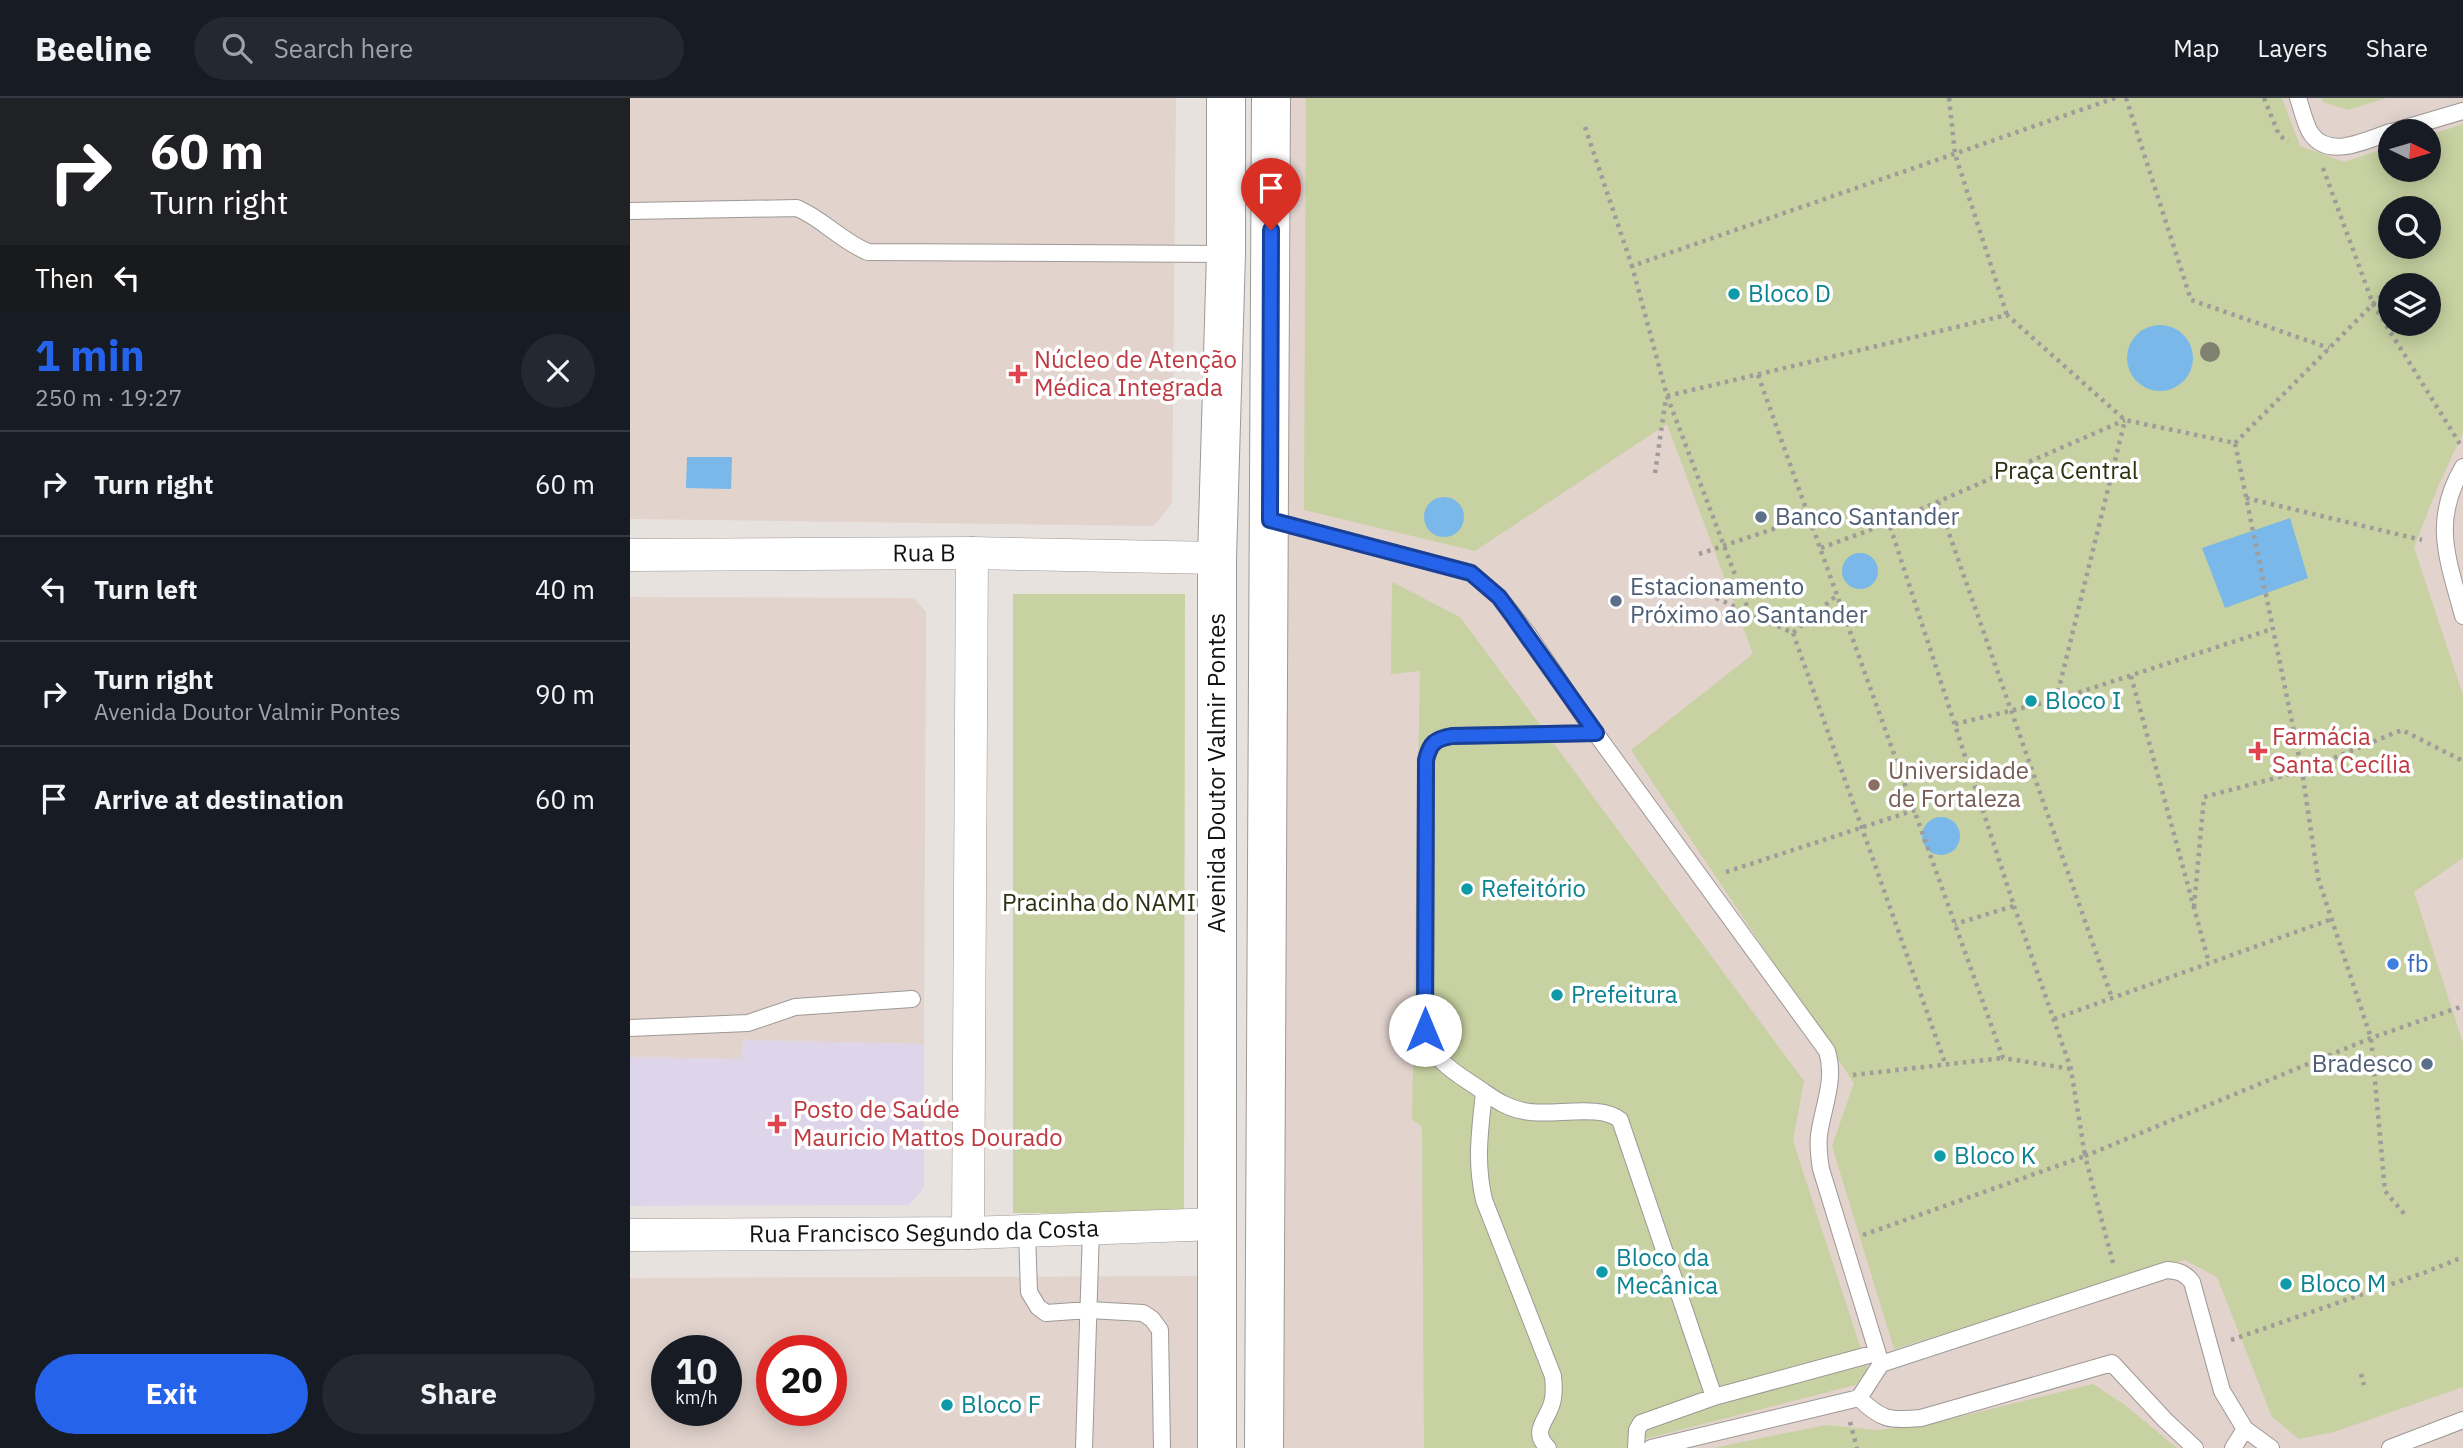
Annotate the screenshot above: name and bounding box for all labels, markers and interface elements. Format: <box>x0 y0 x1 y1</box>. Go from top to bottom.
search box <box>194 17 684 80</box>
text: Beeline <box>35 27 152 70</box>
icon: search <box>218 29 256 67</box>
text: Search here <box>274 31 413 65</box>
text: Map <box>2173 32 2220 64</box>
text: Layers <box>2258 32 2328 64</box>
text: Share <box>2366 32 2428 64</box>
text: 60 m <box>150 119 264 182</box>
north arrow <box>2378 119 2441 182</box>
map controls <box>2378 119 2441 336</box>
icon: right <box>35 126 126 217</box>
pin <box>1241 158 1301 230</box>
icon: arrive <box>1252 169 1290 207</box>
text: Turn right <box>150 181 288 223</box>
button: search <box>2378 196 2441 259</box>
icon: left <box>108 259 146 297</box>
text: Then <box>35 261 94 295</box>
button: layers <box>2378 273 2441 336</box>
place label: Bloco D <box>1748 277 1831 309</box>
marker: Bloco D <box>1726 286 1742 302</box>
text: 1 min <box>35 328 145 383</box>
button: close <box>521 334 595 408</box>
place label: Núcleo de Atenção Médica Integrada <box>1034 343 1237 403</box>
marker: Núcleo de Atenção Médica Integrada <box>1008 364 1028 384</box>
text: 250 m · 19:27 <box>35 382 182 412</box>
park label: Praça Central <box>1994 454 2138 486</box>
icon: right <box>35 465 73 503</box>
text: Turn right <box>94 467 213 501</box>
text: 60 m <box>535 467 595 501</box>
place label: Banco Santander <box>1775 500 1960 532</box>
marker: Banco Santander <box>1753 509 1769 525</box>
street label: Rua B <box>892 536 956 568</box>
icon: left <box>35 570 73 608</box>
place label: Estacionamento Próximo ao Santander <box>1630 570 1868 630</box>
text: Turn left <box>94 572 197 606</box>
text: 40 m <box>535 572 595 606</box>
marker: Estacionamento Próximo ao Santander <box>1608 593 1624 609</box>
street label: Avenida Doutor Valmir Pontes <box>1200 613 1232 933</box>
text: Turn right <box>94 662 213 696</box>
icon: right <box>35 675 73 713</box>
text: 90 m <box>535 677 595 711</box>
place label: Bloco I <box>2045 684 2121 716</box>
marker: Bloco I <box>2023 693 2039 709</box>
text: Avenida Doutor Valmir Pontes <box>94 696 401 726</box>
place label: Farmácia Santa Cecília <box>2272 720 2411 780</box>
marker: Farmácia Santa Cecília <box>2250 743 2266 759</box>
place label: Universidade de Fortaleza <box>1888 754 2029 814</box>
marker: Universidade de Fortaleza <box>1866 777 1882 793</box>
icon: arrive <box>35 780 73 818</box>
text: Arrive at destination <box>94 782 344 816</box>
text: 60 m <box>535 782 595 816</box>
place label: Refeitório <box>1481 872 1586 904</box>
marker: Refeitório <box>1459 881 1475 897</box>
park label: Pracinha do NAMI <box>1002 886 1196 918</box>
place label: fb <box>2407 947 2429 979</box>
marker: fb <box>2385 956 2401 972</box>
place label: Prefeitura <box>1571 978 1678 1010</box>
marker: Prefeitura <box>1549 987 1565 1003</box>
position arrow <box>1388 993 1462 1067</box>
place label: Bradesco <box>2312 1047 2413 1079</box>
marker: Bradesco <box>2419 1056 2435 1072</box>
place label: Posto de Saúde Mauricio Mattos Dourado <box>793 1093 1063 1153</box>
marker: Posto de Saúde Mauricio Mattos Dourado <box>767 1114 787 1134</box>
place label: Bloco K <box>1954 1139 2036 1171</box>
marker: Bloco K <box>1932 1148 1948 1164</box>
street label: Rua Francisco Segundo da Costa <box>749 1211 1100 1249</box>
place label: Bloco da Mecânica <box>1616 1241 1718 1301</box>
marker: Bloco da Mecânica <box>1594 1264 1610 1280</box>
place label: Bloco M <box>2300 1267 2386 1299</box>
marker: Bloco M <box>2278 1276 2294 1292</box>
speed limit sign: 20 <box>756 1335 847 1426</box>
text: 10 <box>675 1348 718 1394</box>
button: Exit <box>35 1354 308 1434</box>
button: Share <box>322 1354 595 1434</box>
text: km/h <box>675 1386 718 1409</box>
place label: Bloco F <box>961 1388 1041 1420</box>
marker: Bloco F <box>939 1397 955 1413</box>

